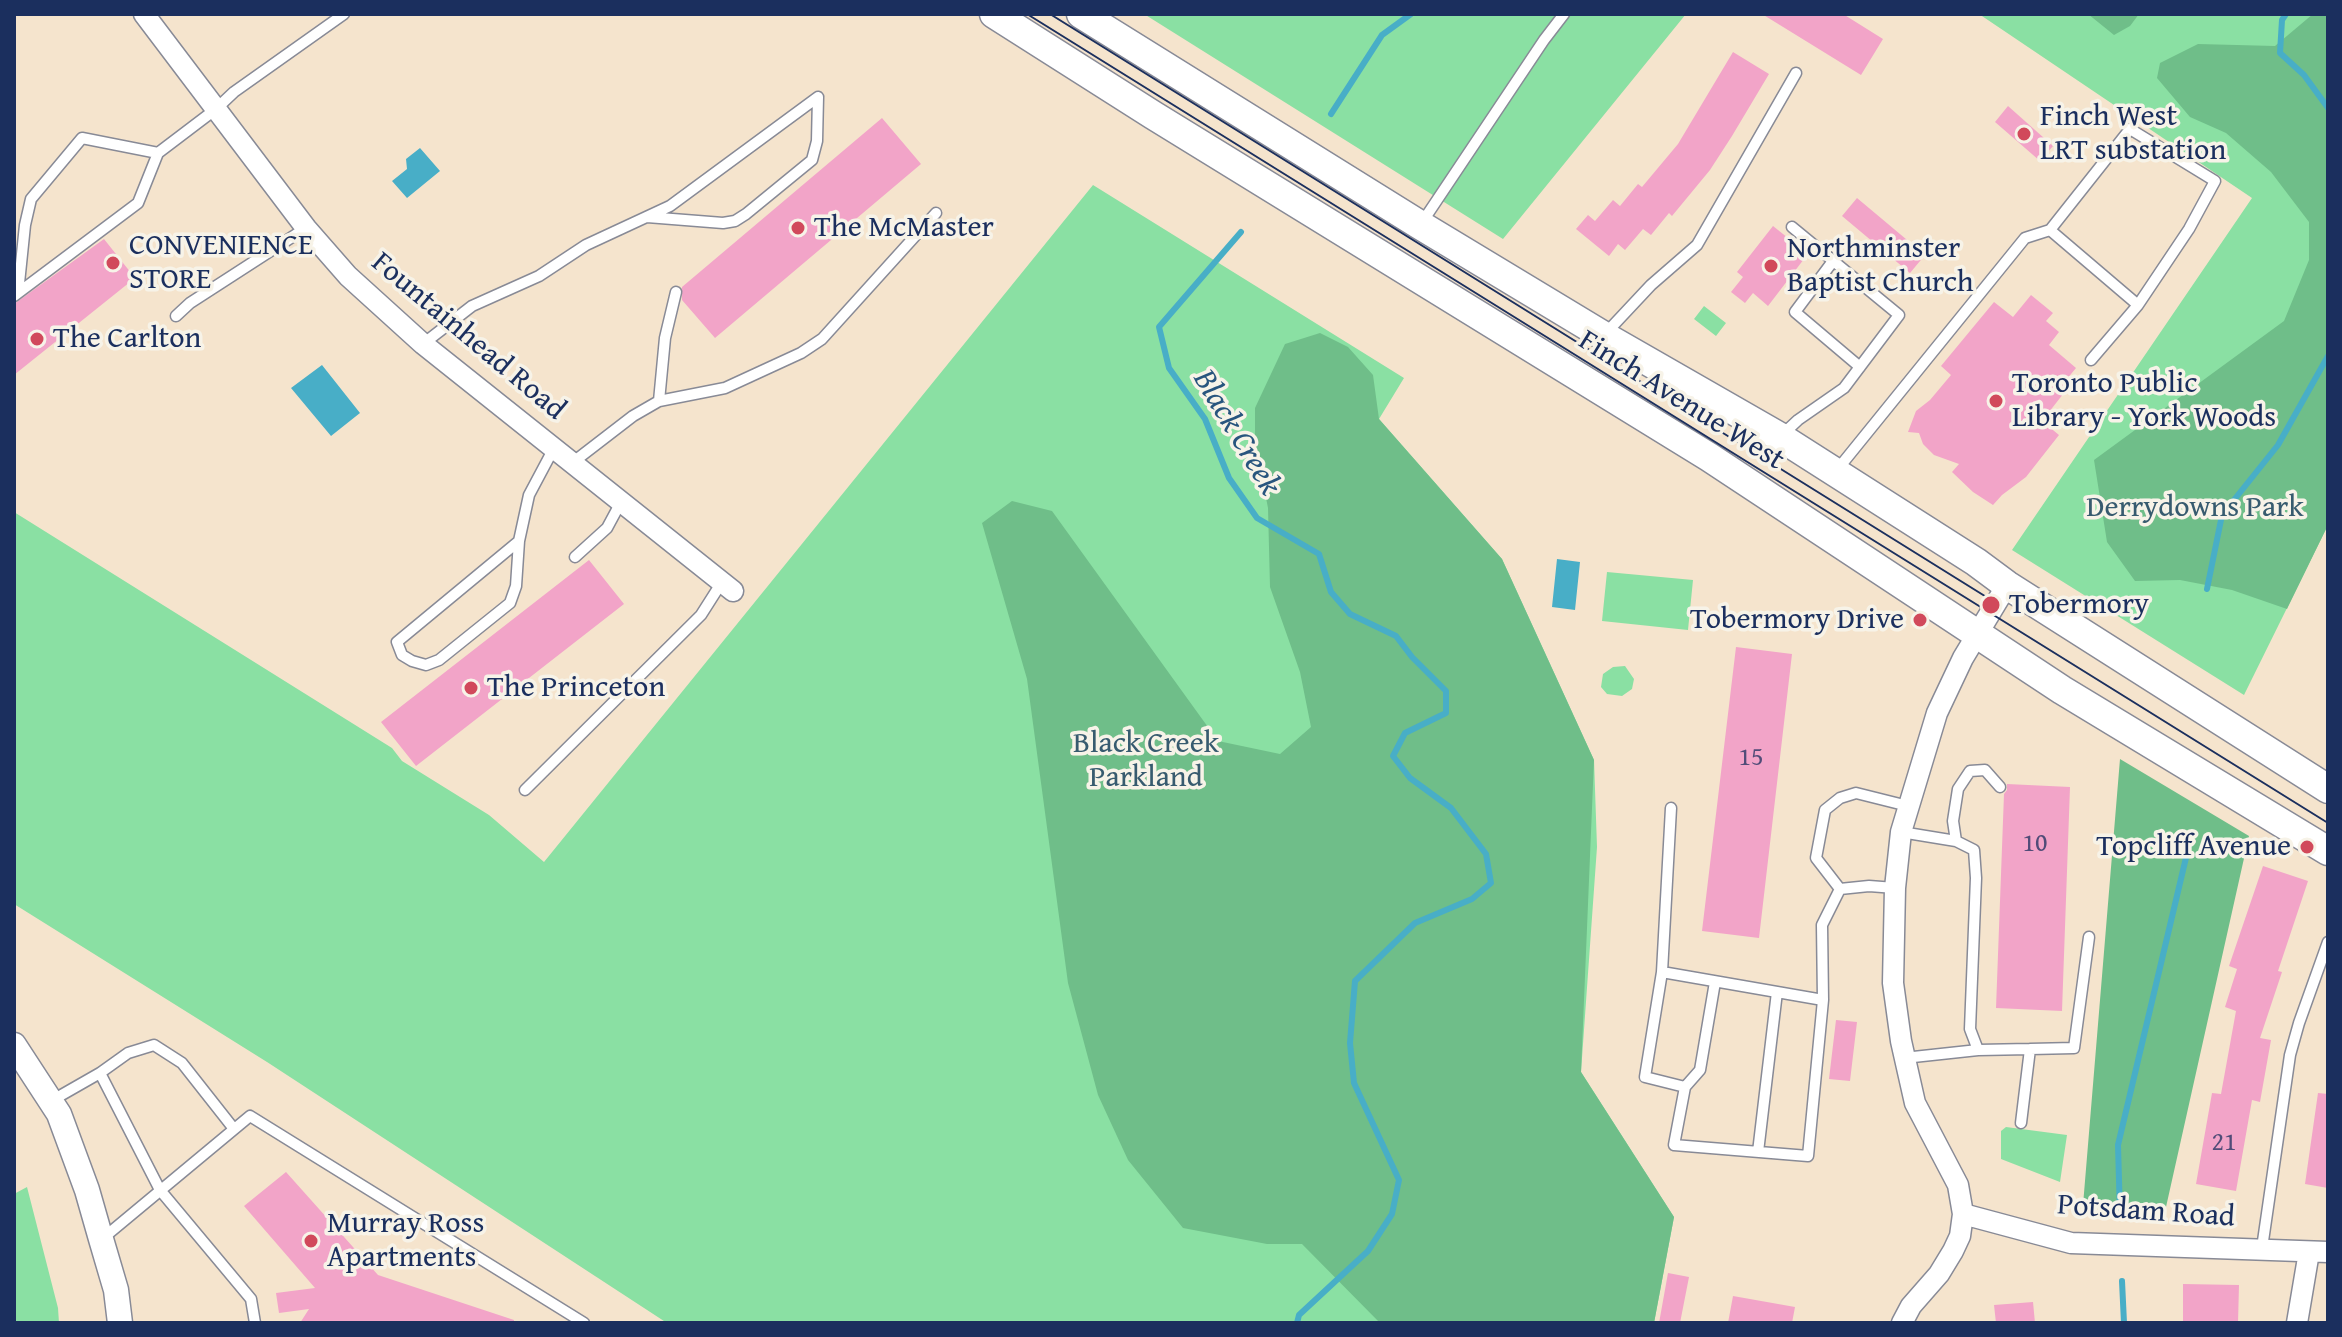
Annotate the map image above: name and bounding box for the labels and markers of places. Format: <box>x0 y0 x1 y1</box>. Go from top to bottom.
place label: Finch West LRT substation <box>2040 99 2226 170</box>
marker: Finch West LRT substation <box>2015 125 2033 143</box>
place label: The McMaster <box>814 210 994 246</box>
marker: The McMaster <box>789 219 807 237</box>
place label: CONVENIENCE STORE <box>129 228 313 298</box>
place label: Northminster Baptist Church <box>1787 231 1973 302</box>
marker: CONVENIENCE STORE <box>104 254 122 272</box>
marker: Northminster Baptist Church <box>1762 257 1780 275</box>
place label: The Carlton <box>53 321 201 357</box>
marker: The Carlton <box>28 330 46 348</box>
place label: Toronto Public Library - York Woods <box>2012 366 2276 436</box>
marker: Toronto Public Library - York Woods <box>1987 392 2005 410</box>
place label: Tobermory <box>2009 587 2149 623</box>
marker: Tobermory <box>1980 594 2002 616</box>
place label: Tobermory Drive <box>1690 602 1904 638</box>
marker: Tobermory Drive <box>1911 611 1929 629</box>
place label: The Princeton <box>487 670 665 706</box>
marker: The Princeton <box>462 679 480 697</box>
place label: Topcliff Avenue <box>2096 829 2291 865</box>
marker: Topcliff Avenue <box>2298 838 2316 856</box>
place label: Murray Ross Apartments <box>327 1206 484 1276</box>
marker: Murray Ross Apartments <box>302 1232 320 1250</box>

